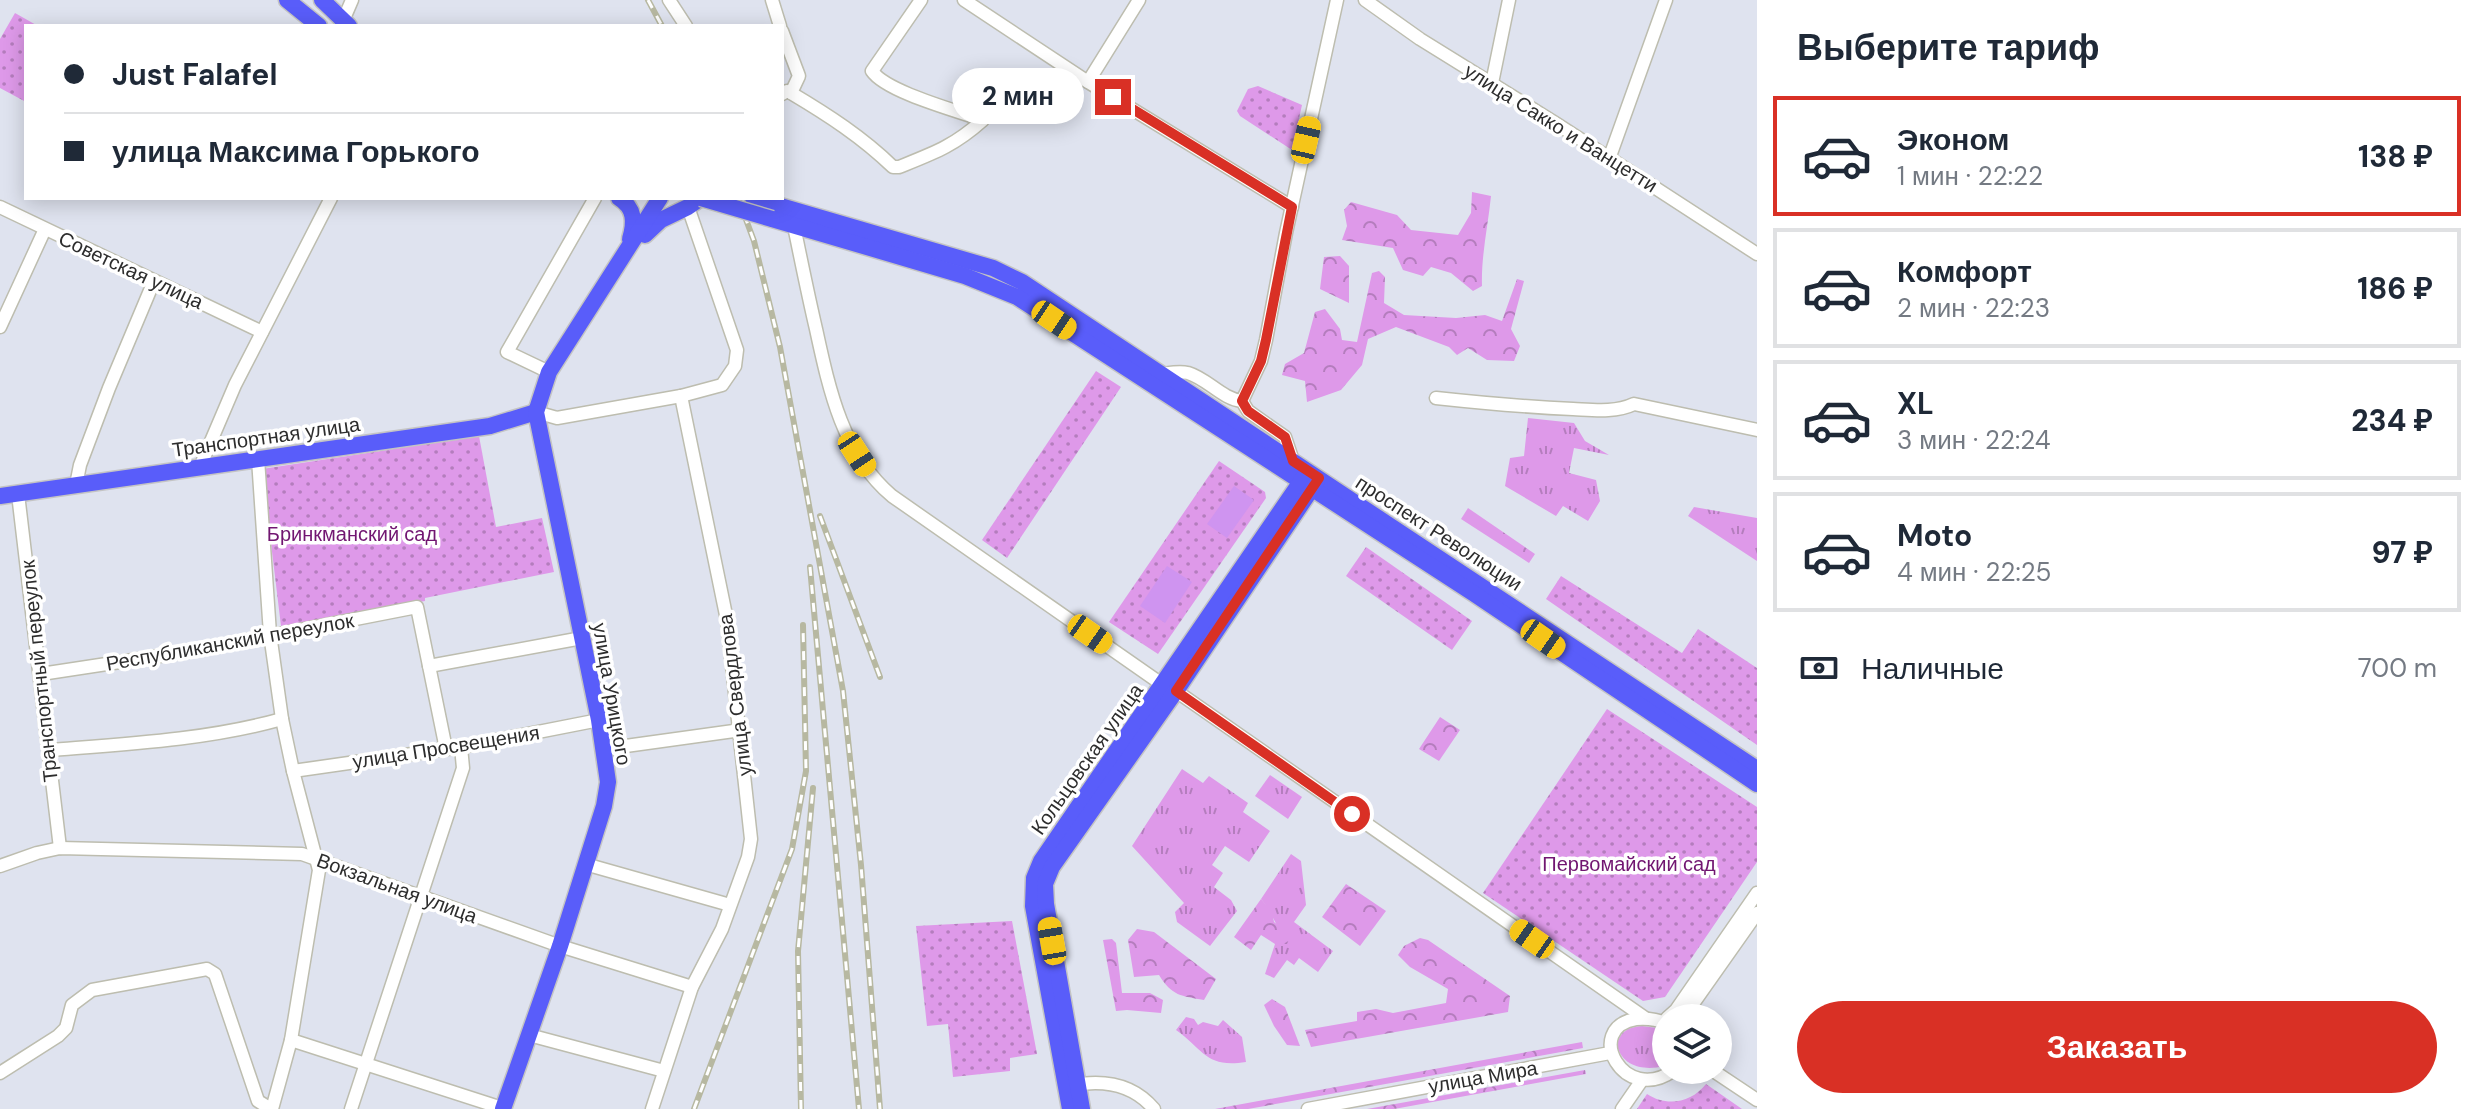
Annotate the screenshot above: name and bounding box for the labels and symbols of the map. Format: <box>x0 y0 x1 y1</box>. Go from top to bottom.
street label: улица Сакко и Ванцетти <box>1459 58 1663 198</box>
callout: 2 мин <box>953 69 1085 125</box>
route end <box>1095 79 1131 115</box>
car <box>1289 114 1323 166</box>
street label: Советская улица <box>54 225 208 315</box>
car <box>1027 297 1081 343</box>
street label: Транспортная улица <box>170 411 362 463</box>
car <box>834 427 880 481</box>
street label: проспект Революции <box>1351 469 1527 597</box>
park label: Бринкманский сад <box>267 521 437 547</box>
street label: Транспортный переулок <box>14 558 64 783</box>
street label: Республиканский переулок <box>104 607 356 677</box>
car <box>1063 610 1117 658</box>
street label: улица Свердлова <box>712 612 758 778</box>
car <box>1516 615 1570 663</box>
street label: улица Урицкого <box>587 621 637 767</box>
street label: Кольцовская улица <box>1025 678 1149 840</box>
street label: улица Просвещения <box>351 719 541 775</box>
route start <box>1334 796 1370 832</box>
street label: Вокзальная улица <box>313 847 482 929</box>
park label: Первомайский сад <box>1542 851 1716 877</box>
car <box>1036 915 1068 967</box>
car <box>1505 915 1559 963</box>
street label: улица Мира <box>1426 1054 1540 1099</box>

